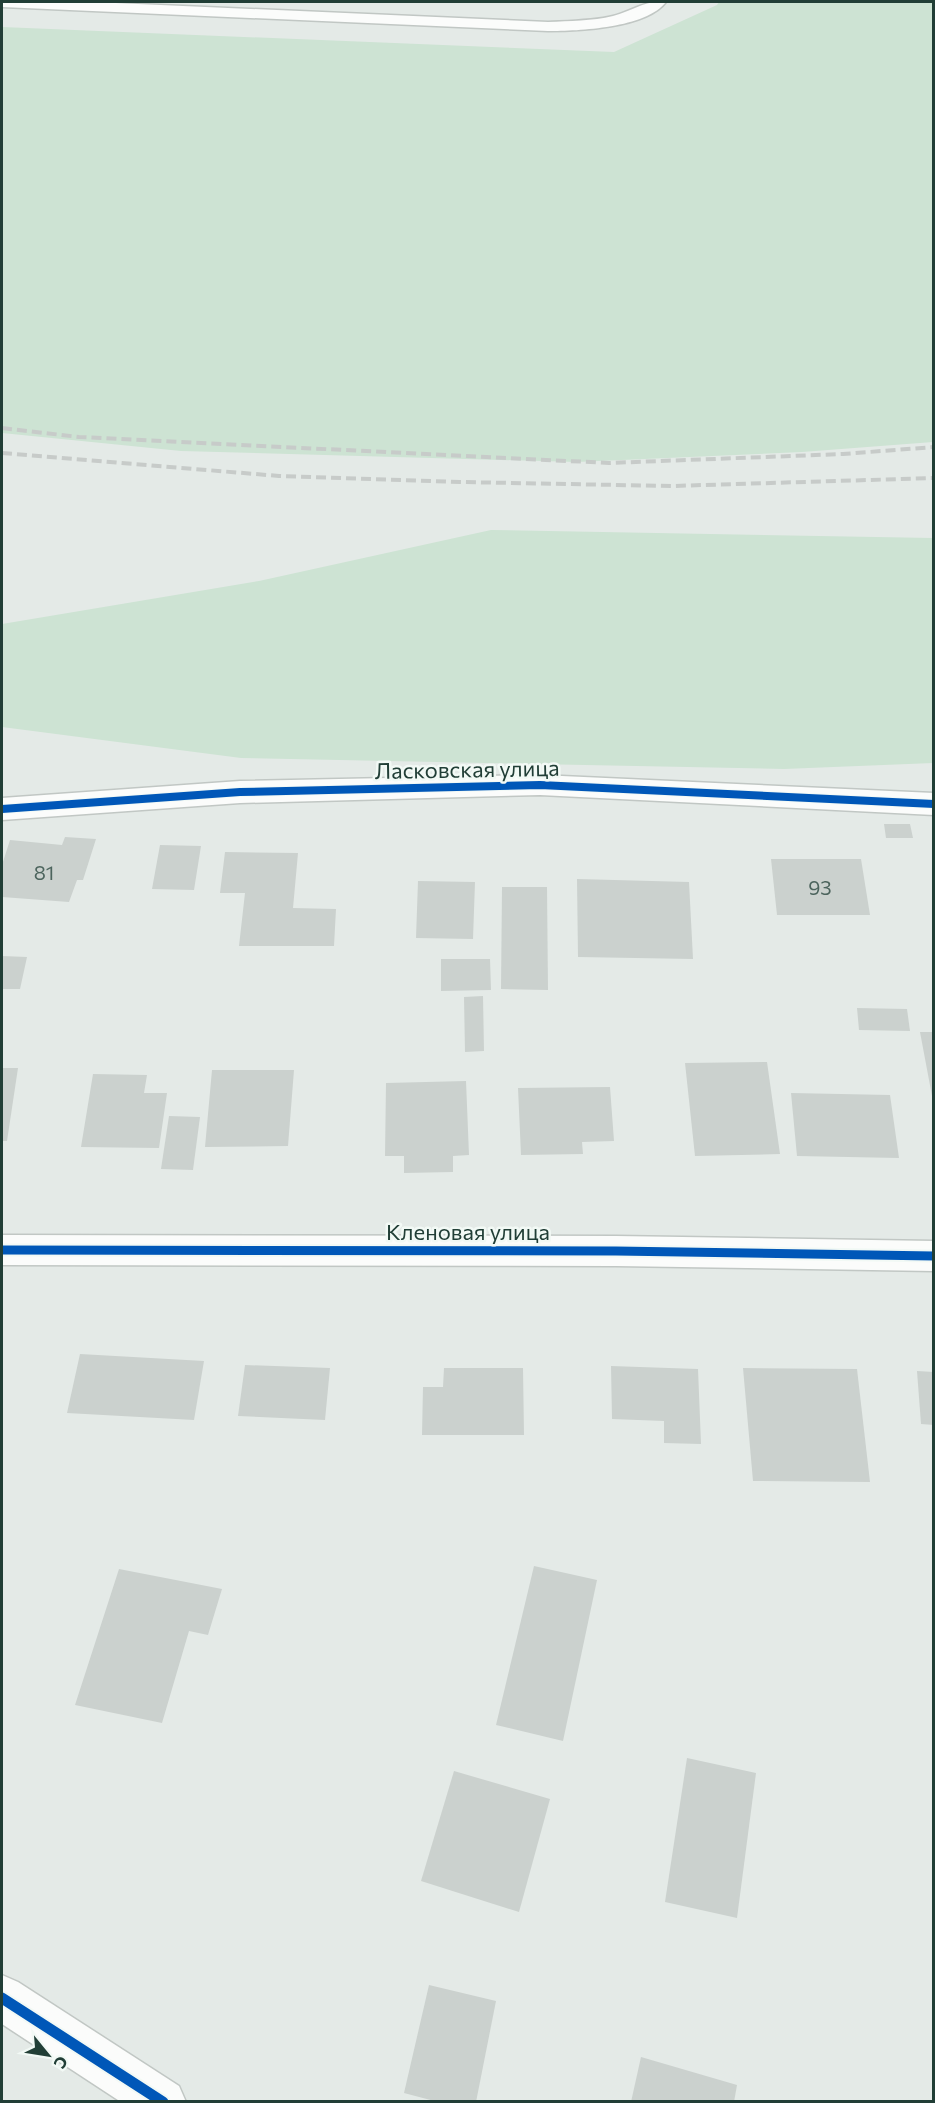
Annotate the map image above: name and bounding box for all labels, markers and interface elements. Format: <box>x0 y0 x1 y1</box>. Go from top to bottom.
street label: Ласковская улица <box>374 754 560 784</box>
house number: 81 <box>34 860 54 884</box>
house number: 93 <box>808 875 832 899</box>
street label: Кленовая улица <box>386 1218 550 1245</box>
north arrow <box>18 2025 78 2085</box>
text: С <box>50 2053 72 2072</box>

